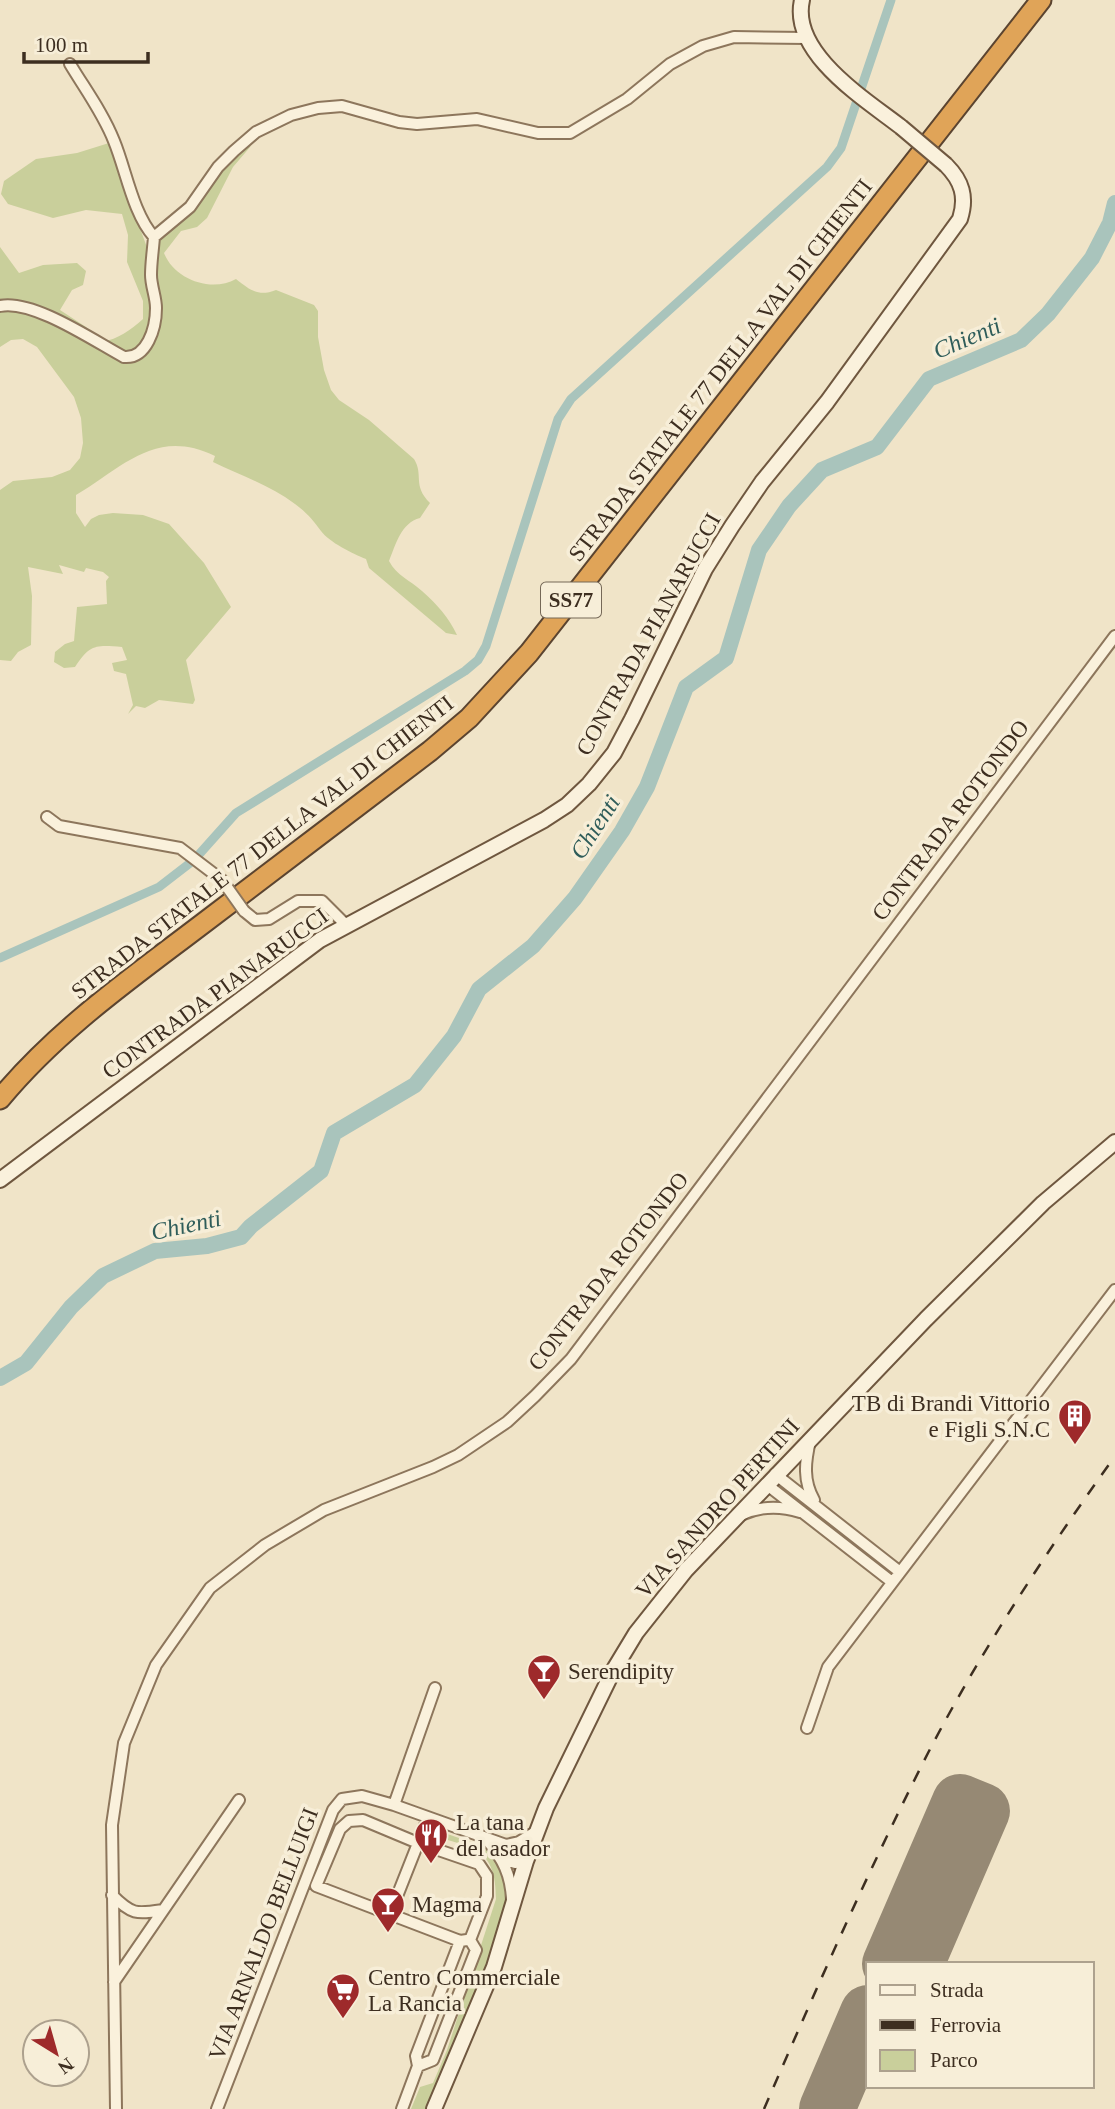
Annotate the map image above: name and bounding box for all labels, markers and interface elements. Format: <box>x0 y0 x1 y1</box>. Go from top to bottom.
scale bar <box>24 21 149 65</box>
text: 100 m <box>35 33 88 57</box>
street label: STRADA STATALE 77 DELLA VAL DI CHIENTI <box>564 174 877 566</box>
water label: Chienti <box>929 312 1005 364</box>
street label: CONTRADA PIANARUCCI <box>571 509 726 760</box>
road number: SS77 <box>541 582 601 618</box>
street label: STRADA STATALE 77 DELLA VAL DI CHIENTI <box>66 691 458 1004</box>
street label: CONTRADA ROTONDO <box>867 715 1034 925</box>
water label: Chienti <box>565 790 625 864</box>
street label: CONTRADA PIANARUCCI <box>98 903 333 1084</box>
street label: CONTRADA ROTONDO <box>523 1167 693 1375</box>
water label: Chienti <box>149 1205 223 1245</box>
place label: TB di Brandi Vittorio e Figli S.N.C <box>852 1391 1050 1442</box>
building icon: TB di Brandi Vittorio e Figli S.N.C <box>1056 1397 1094 1446</box>
street label: VIA SANDRO PERTINI <box>630 1414 804 1603</box>
bar icon: Serendipity <box>525 1652 563 1701</box>
place label: Serendipity <box>568 1659 675 1684</box>
street label: VIA ARNALDO BELLUIGI <box>204 1804 323 2064</box>
place label: La tana del asador <box>456 1810 550 1861</box>
restaurant icon: La tana del asador <box>412 1816 450 1865</box>
bar icon: Magma <box>369 1885 407 1934</box>
place label: Magma <box>412 1892 482 1917</box>
legend <box>866 1962 1094 2088</box>
place label: Centro Commerciale La Rancia <box>368 1965 560 2016</box>
supermarket icon: Centro Commerciale La Rancia <box>324 1971 362 2020</box>
text: Strada <box>930 1978 984 2002</box>
text: Ferrovia <box>930 2013 1002 2037</box>
north arrow <box>21 2018 91 2088</box>
text: Parco <box>930 2048 978 2072</box>
text: N <box>54 2054 78 2079</box>

